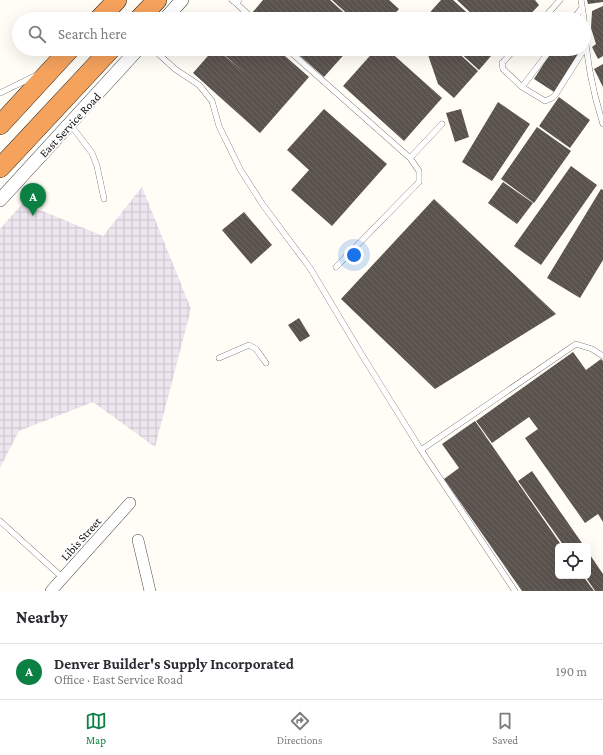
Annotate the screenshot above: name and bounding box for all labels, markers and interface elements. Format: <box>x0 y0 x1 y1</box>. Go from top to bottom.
search box <box>12 12 591 56</box>
icon: search <box>26 23 48 45</box>
text: Search here <box>58 26 127 42</box>
street label: East Service Road <box>36 89 104 160</box>
pin: A <box>20 183 46 216</box>
your location <box>344 245 364 265</box>
street label: Libis Street <box>58 514 105 564</box>
map controls <box>555 543 591 579</box>
button: locate <box>555 543 591 579</box>
text: Nearby <box>16 608 68 627</box>
text: Denver Builder's Supply Incorporated <box>54 656 294 672</box>
text: A <box>25 664 33 679</box>
text: 190 m <box>556 664 587 679</box>
text: Office · East Service Road <box>54 672 183 687</box>
tab: Map <box>85 710 107 746</box>
tab: Directions <box>277 710 322 746</box>
tab: Saved <box>492 710 518 746</box>

